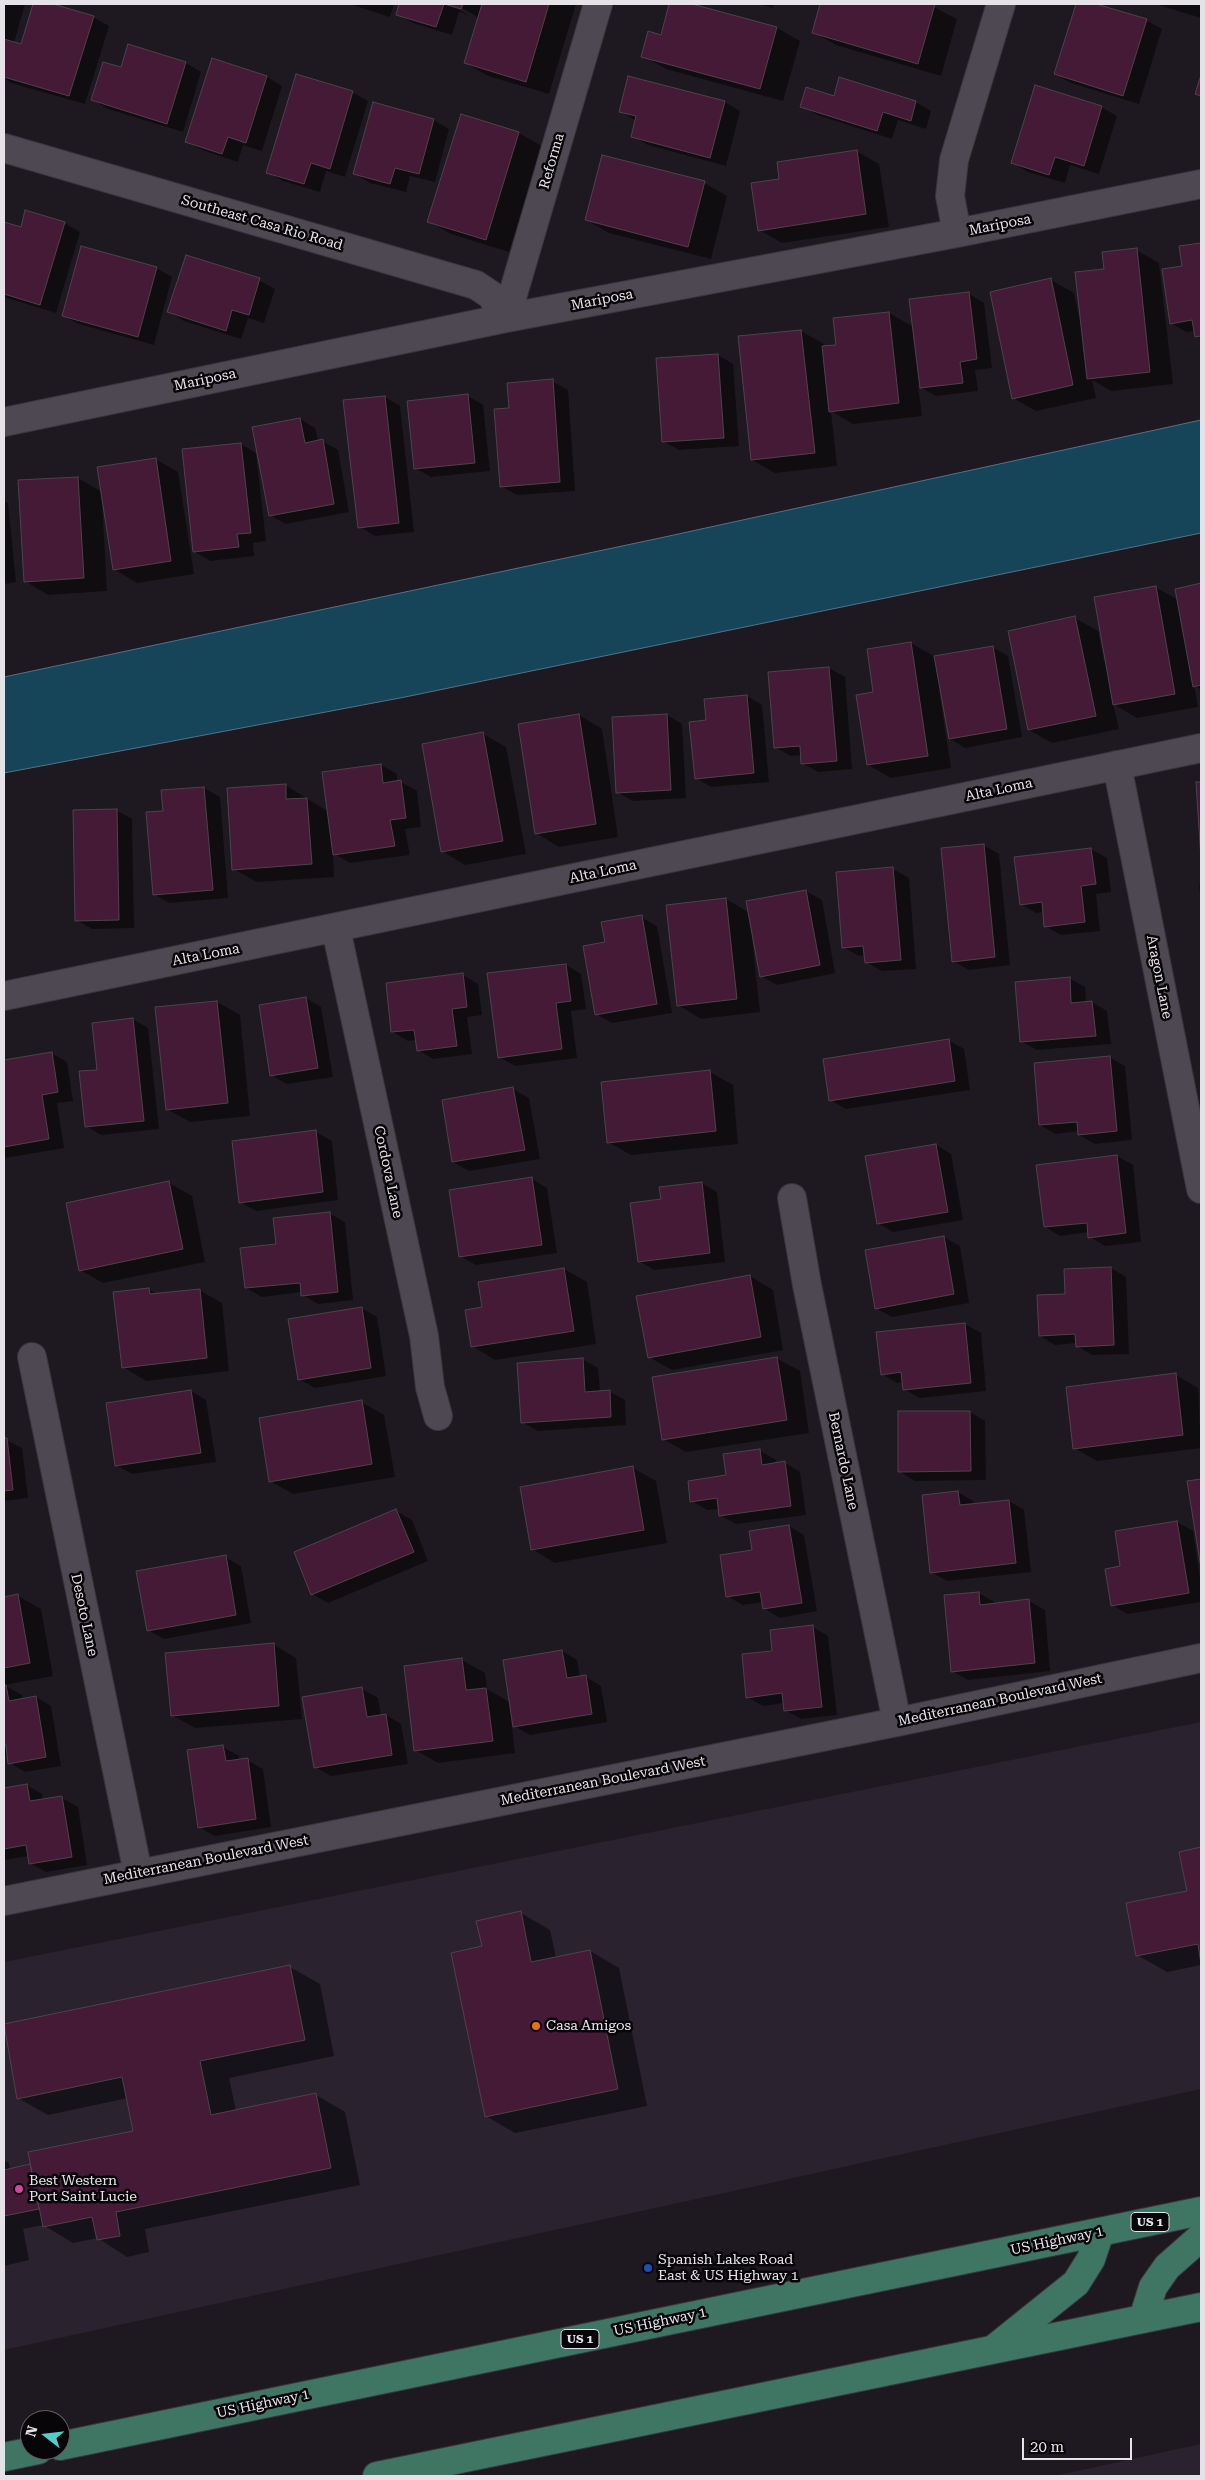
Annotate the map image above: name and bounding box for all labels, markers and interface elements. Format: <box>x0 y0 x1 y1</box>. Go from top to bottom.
street label: Reforma <box>536 131 568 191</box>
street label: Southeast Casa Rio Road <box>179 192 345 254</box>
street label: Mariposa <box>968 211 1032 239</box>
street label: Mariposa <box>570 286 634 314</box>
street label: Mariposa <box>172 365 238 395</box>
street label: Alta Loma <box>964 775 1034 805</box>
street label: Alta Loma <box>568 857 638 887</box>
street label: Aragon Lane <box>1143 934 1175 1020</box>
street label: Alta Loma <box>171 940 241 970</box>
street label: Cordova Lane <box>370 1124 406 1220</box>
street label: Bernardo Lane <box>824 1411 862 1511</box>
street label: Desoto Lane <box>67 1572 101 1658</box>
street label: Mediterranean Boulevard West <box>896 1670 1104 1730</box>
street label: Mediterranean Boulevard West <box>499 1753 707 1809</box>
street label: Mediterranean Boulevard West <box>102 1832 310 1888</box>
place label: Casa Amigos <box>546 2018 631 2034</box>
marker: Casa Amigos <box>530 2020 542 2032</box>
place label: Best Western Port Saint Lucie <box>29 2173 137 2206</box>
marker: Best Western Port Saint Lucie <box>13 2183 25 2195</box>
road number: US 1 <box>1131 2212 1169 2232</box>
street label: US Highway 1 <box>1009 2223 1105 2259</box>
place label: Spanish Lakes Road East & US Highway 1 <box>658 2252 799 2284</box>
marker: Spanish Lakes Road East & US Highway 1 <box>642 2262 654 2274</box>
street label: US Highway 1 <box>612 2304 708 2340</box>
road number: US 1 <box>561 2330 599 2348</box>
street label: US Highway 1 <box>215 2386 311 2422</box>
north arrow <box>20 2410 70 2460</box>
text: N <box>22 2424 41 2439</box>
scale bar <box>1025 2428 1135 2460</box>
text: 20 m <box>1030 2438 1064 2456</box>

